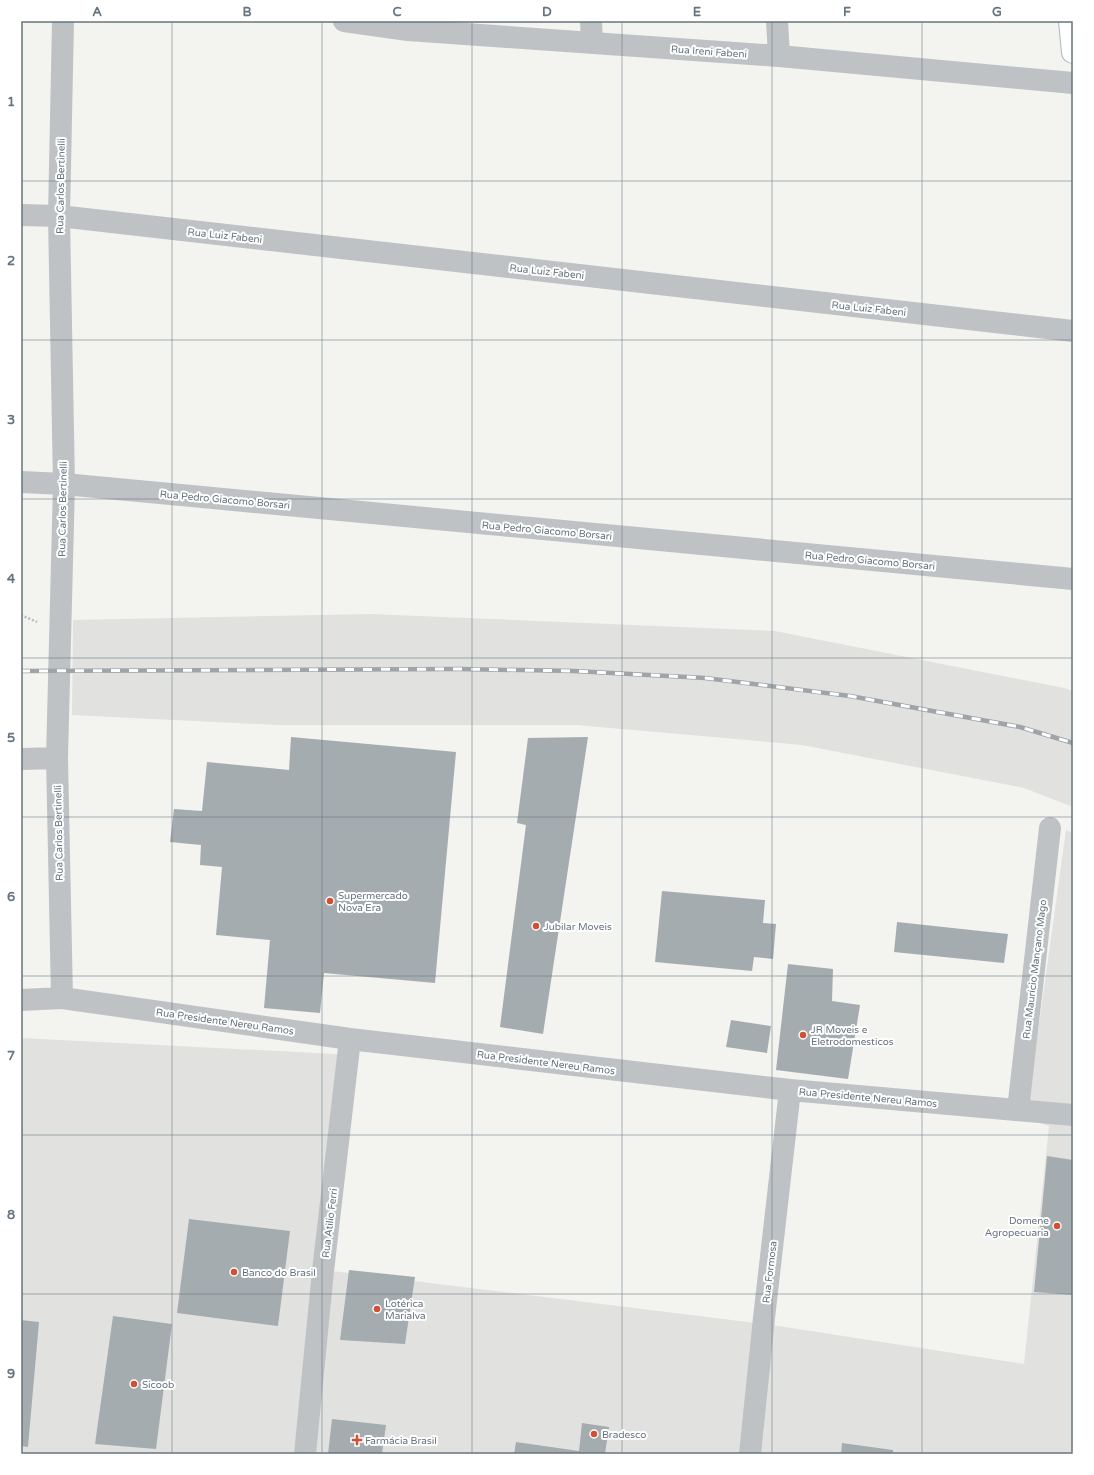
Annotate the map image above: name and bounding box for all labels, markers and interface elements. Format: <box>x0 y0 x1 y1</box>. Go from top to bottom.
text: A <box>92 4 102 20</box>
text: B <box>242 4 252 20</box>
text: C <box>392 4 402 20</box>
text: D <box>542 4 552 20</box>
text: E <box>693 4 701 20</box>
text: F <box>843 4 851 20</box>
text: G <box>992 4 1002 20</box>
street label: Rua Ireni Fabeni <box>671 43 747 61</box>
text: 1 <box>7 94 15 110</box>
street label: Rua Carlos Bertinelli <box>54 138 68 234</box>
street label: Rua Luiz Fabeni <box>187 226 263 246</box>
text: 2 <box>7 253 15 269</box>
street label: Rua Luiz Fabeni <box>509 262 585 282</box>
street label: Rua Luiz Fabeni <box>831 299 907 319</box>
text: 3 <box>7 412 15 428</box>
street label: Rua Carlos Bertinelli <box>56 461 70 557</box>
street label: Rua Pedro Giacomo Borsari <box>159 488 291 512</box>
street label: Rua Pedro Giacomo Borsari <box>481 519 613 543</box>
street label: Rua Pedro Giacomo Borsari <box>804 549 936 573</box>
text: 4 <box>7 571 16 587</box>
text: 5 <box>7 730 15 746</box>
street label: Rua Carlos Bertinelli <box>52 785 66 881</box>
text: 6 <box>7 889 15 905</box>
place label: Supermercado Nova Era <box>338 890 408 914</box>
marker: Supermercado Nova Era <box>325 896 335 906</box>
street label: Rua Maurício Mançano Mago <box>1020 899 1049 1040</box>
marker: Jubilar Moveis <box>531 921 541 931</box>
place label: Jubilar Moveis <box>544 921 612 933</box>
street label: Rua Presidente Nereu Ramos <box>155 1006 295 1038</box>
place label: JR Moveis e Eletrodomesticos <box>811 1024 894 1048</box>
marker: JR Moveis e Eletrodomesticos <box>798 1030 808 1040</box>
text: 7 <box>7 1048 15 1064</box>
street label: Rua Presidente Nereu Ramos <box>476 1049 616 1077</box>
street label: Rua Presidente Nereu Ramos <box>798 1086 938 1110</box>
street label: Rua Atilio Ferri <box>320 1188 340 1259</box>
text: 8 <box>7 1207 15 1223</box>
place label: Domene Agropecuaria <box>985 1215 1049 1239</box>
marker: Domene Agropecuaria <box>1052 1221 1062 1231</box>
street label: Rua Formosa <box>760 1240 780 1304</box>
marker: Banco do Brasil <box>229 1267 239 1277</box>
place label: Banco do Brasil <box>242 1267 316 1279</box>
place label: Lotérica Marialva <box>385 1298 426 1322</box>
marker: Lotérica Marialva <box>372 1304 382 1314</box>
text: 9 <box>7 1366 15 1382</box>
marker: Sicoob <box>129 1379 139 1389</box>
place label: Sicoob <box>142 1379 174 1391</box>
marker: Bradesco <box>589 1429 599 1439</box>
place label: Bradesco <box>602 1429 646 1441</box>
marker: Farmácia Brasil <box>352 1435 362 1445</box>
place label: Farmácia Brasil <box>365 1435 437 1447</box>

